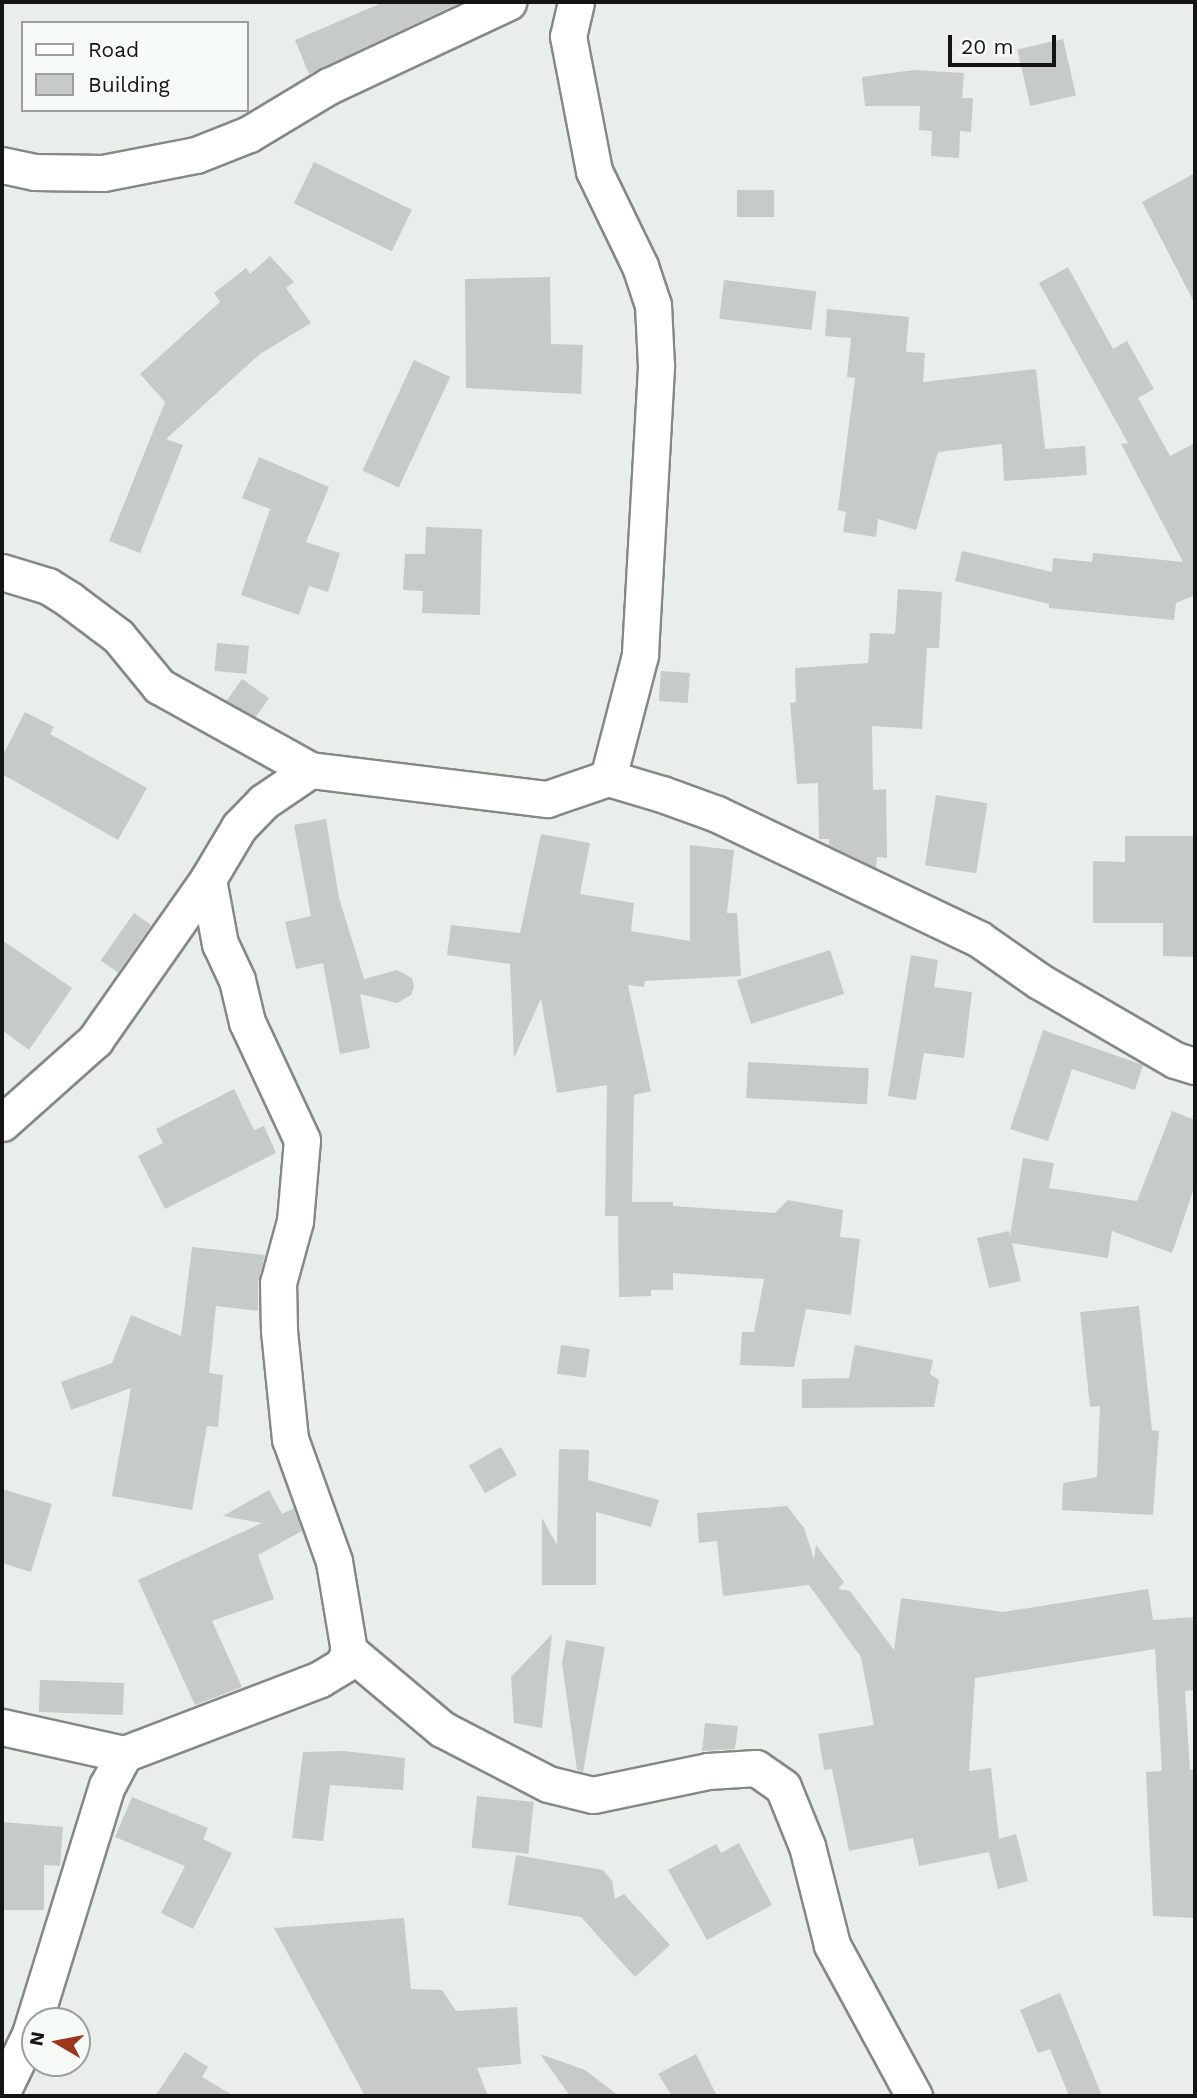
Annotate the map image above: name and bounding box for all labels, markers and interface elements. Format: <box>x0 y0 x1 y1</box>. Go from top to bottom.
legend <box>21 21 248 112</box>
scale bar <box>952 21 1060 65</box>
text: 20 m <box>961 34 1013 59</box>
text: Road <box>88 37 139 62</box>
text: Building <box>88 72 170 97</box>
north arrow <box>21 2007 91 2077</box>
text: N <box>24 2030 49 2048</box>

